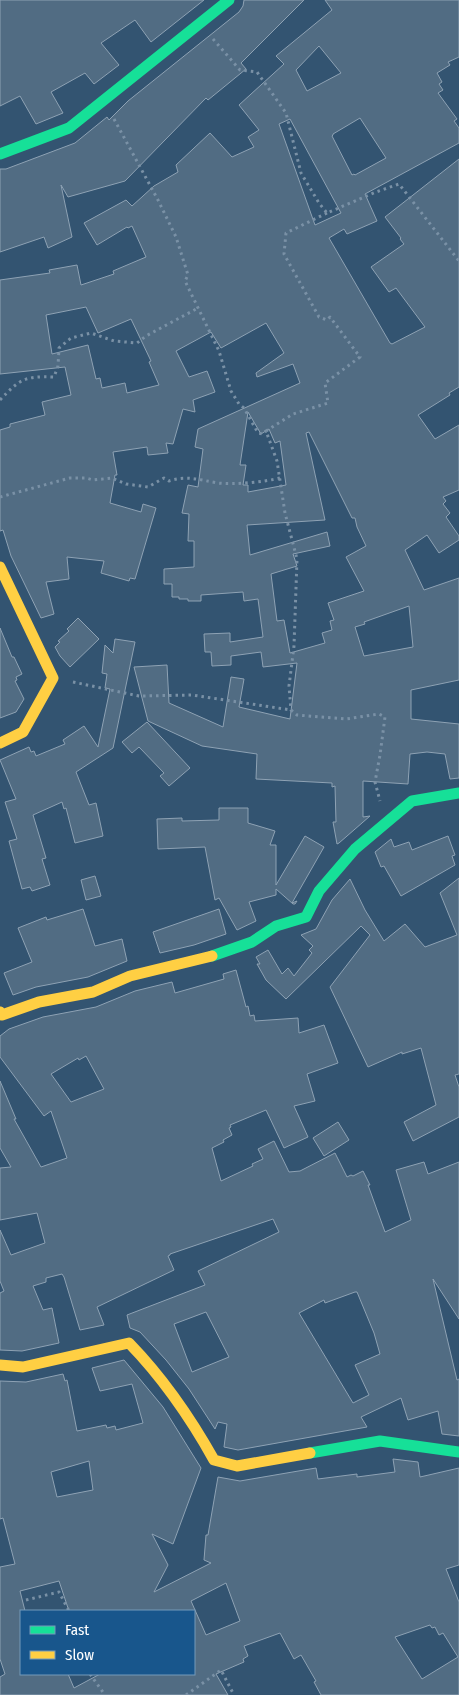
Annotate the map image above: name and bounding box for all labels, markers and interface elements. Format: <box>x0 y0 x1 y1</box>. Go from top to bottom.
legend <box>20 1610 195 1675</box>
text: Fast <box>65 1621 89 1639</box>
text: Slow <box>65 1646 94 1664</box>

